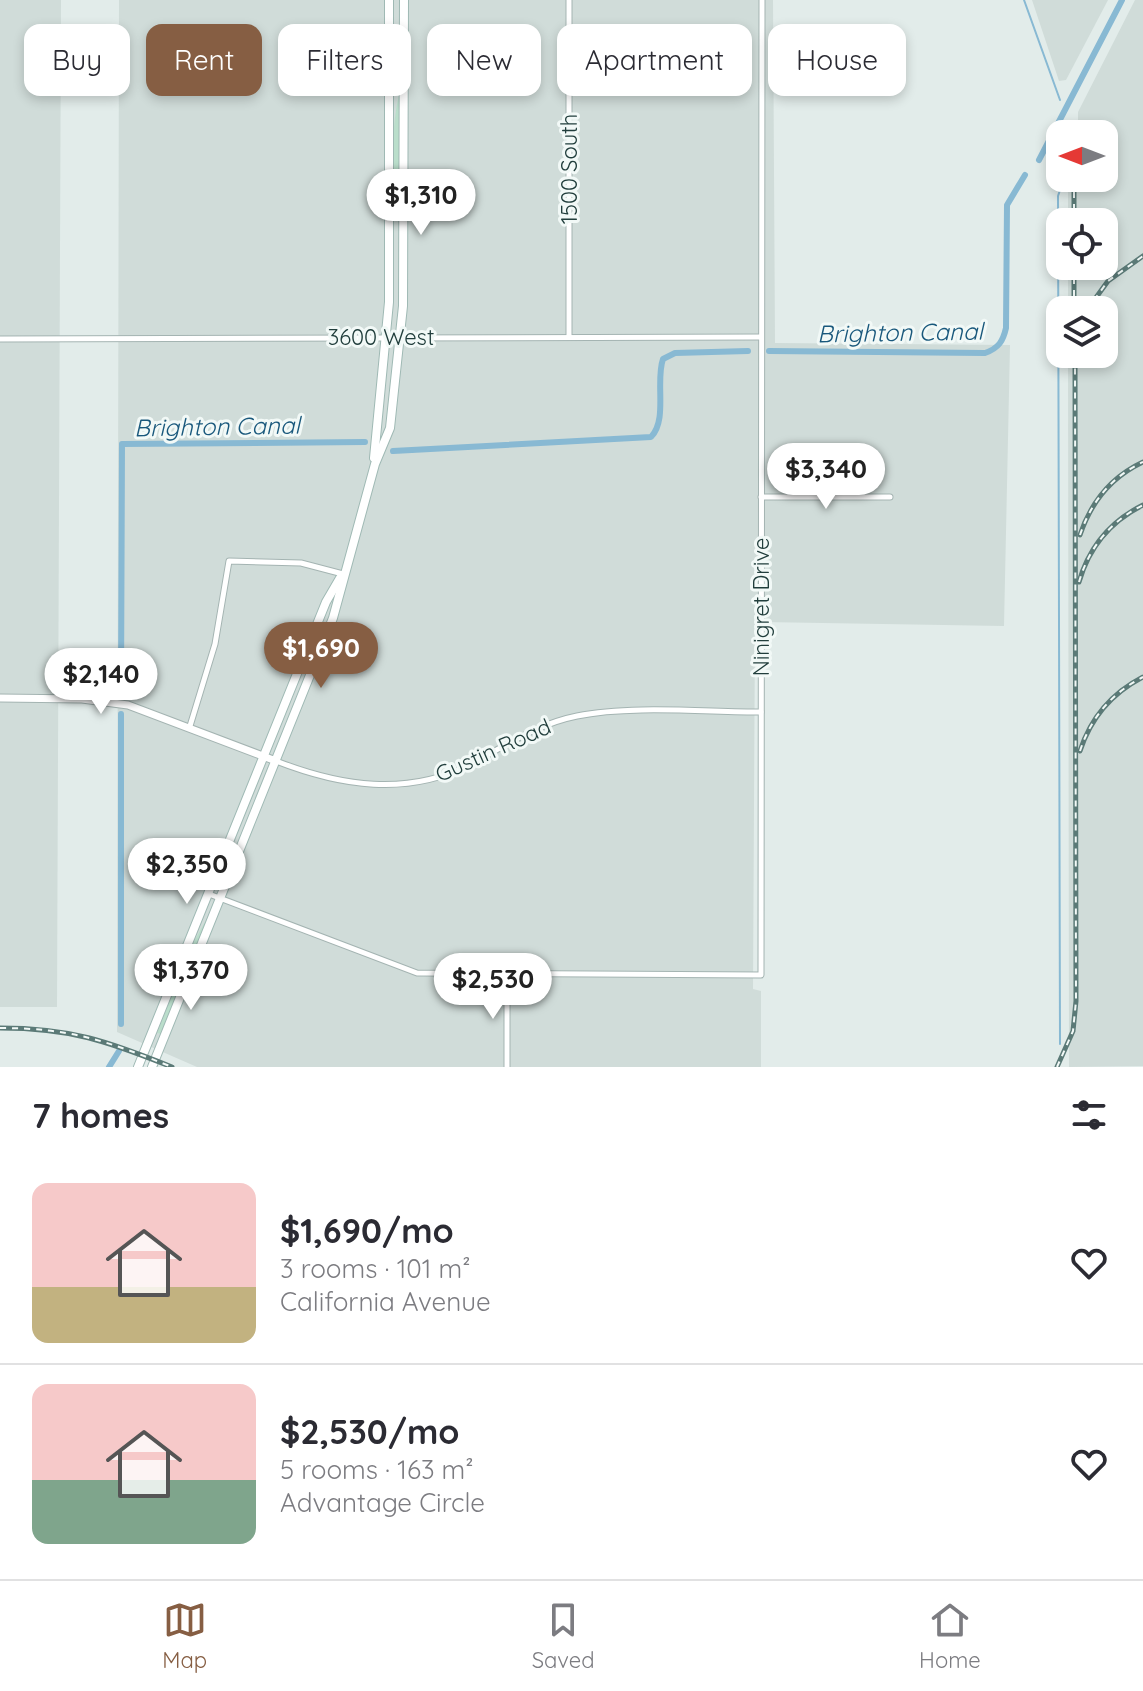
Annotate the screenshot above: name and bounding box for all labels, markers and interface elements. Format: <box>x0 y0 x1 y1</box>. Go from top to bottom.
chip: Buy <box>24 24 130 96</box>
chip: Rent <box>146 24 262 96</box>
chip: Filters <box>278 24 411 96</box>
chip: New <box>427 24 541 96</box>
chip: Apartment <box>557 24 752 96</box>
chip: House <box>768 24 906 96</box>
street label: 1500 South <box>555 114 583 224</box>
north arrow <box>1046 120 1118 192</box>
map controls <box>1046 120 1118 368</box>
pin: $1,310 <box>356 169 486 237</box>
text: $1,310 <box>385 178 457 211</box>
button: locate <box>1046 208 1118 280</box>
button: layers <box>1046 296 1118 368</box>
water label: Brighton Canal <box>817 316 986 348</box>
street label: 3600 West <box>328 323 434 351</box>
water label: Brighton Canal <box>134 410 303 442</box>
pin: $3,340 <box>761 443 891 511</box>
text: $3,340 <box>785 452 867 485</box>
street label: Ninigret Drive <box>747 538 775 676</box>
pin: $1,690 <box>256 622 386 690</box>
text: $1,690 <box>282 631 360 664</box>
pin: $2,140 <box>36 648 166 716</box>
text: $2,140 <box>62 657 140 690</box>
street label: Gustin Road <box>431 712 555 788</box>
pin: $2,350 <box>122 838 252 906</box>
text: $2,350 <box>146 847 228 880</box>
pin: $1,370 <box>126 944 256 1012</box>
text: $1,370 <box>153 953 230 986</box>
pin: $2,530 <box>428 953 558 1021</box>
text: $2,530 <box>452 962 534 995</box>
icon: filters <box>1067 1093 1111 1137</box>
text: 7 homes <box>32 1094 169 1137</box>
text: $1,690/mo <box>280 1209 454 1252</box>
icon: home <box>96 1215 192 1311</box>
icon: heart <box>1067 1241 1111 1285</box>
text: 3 rooms · 101 m² <box>280 1252 471 1285</box>
text: California Avenue <box>280 1285 491 1318</box>
text: $2,530/mo <box>280 1410 460 1453</box>
icon: home <box>96 1416 192 1512</box>
icon: heart <box>1067 1442 1111 1486</box>
text: 5 rooms · 163 m² <box>280 1453 474 1486</box>
text: Advantage Circle <box>280 1486 485 1519</box>
tab: Map <box>162 1598 207 1674</box>
tab: Saved <box>532 1598 594 1674</box>
tab: Home <box>919 1598 981 1674</box>

